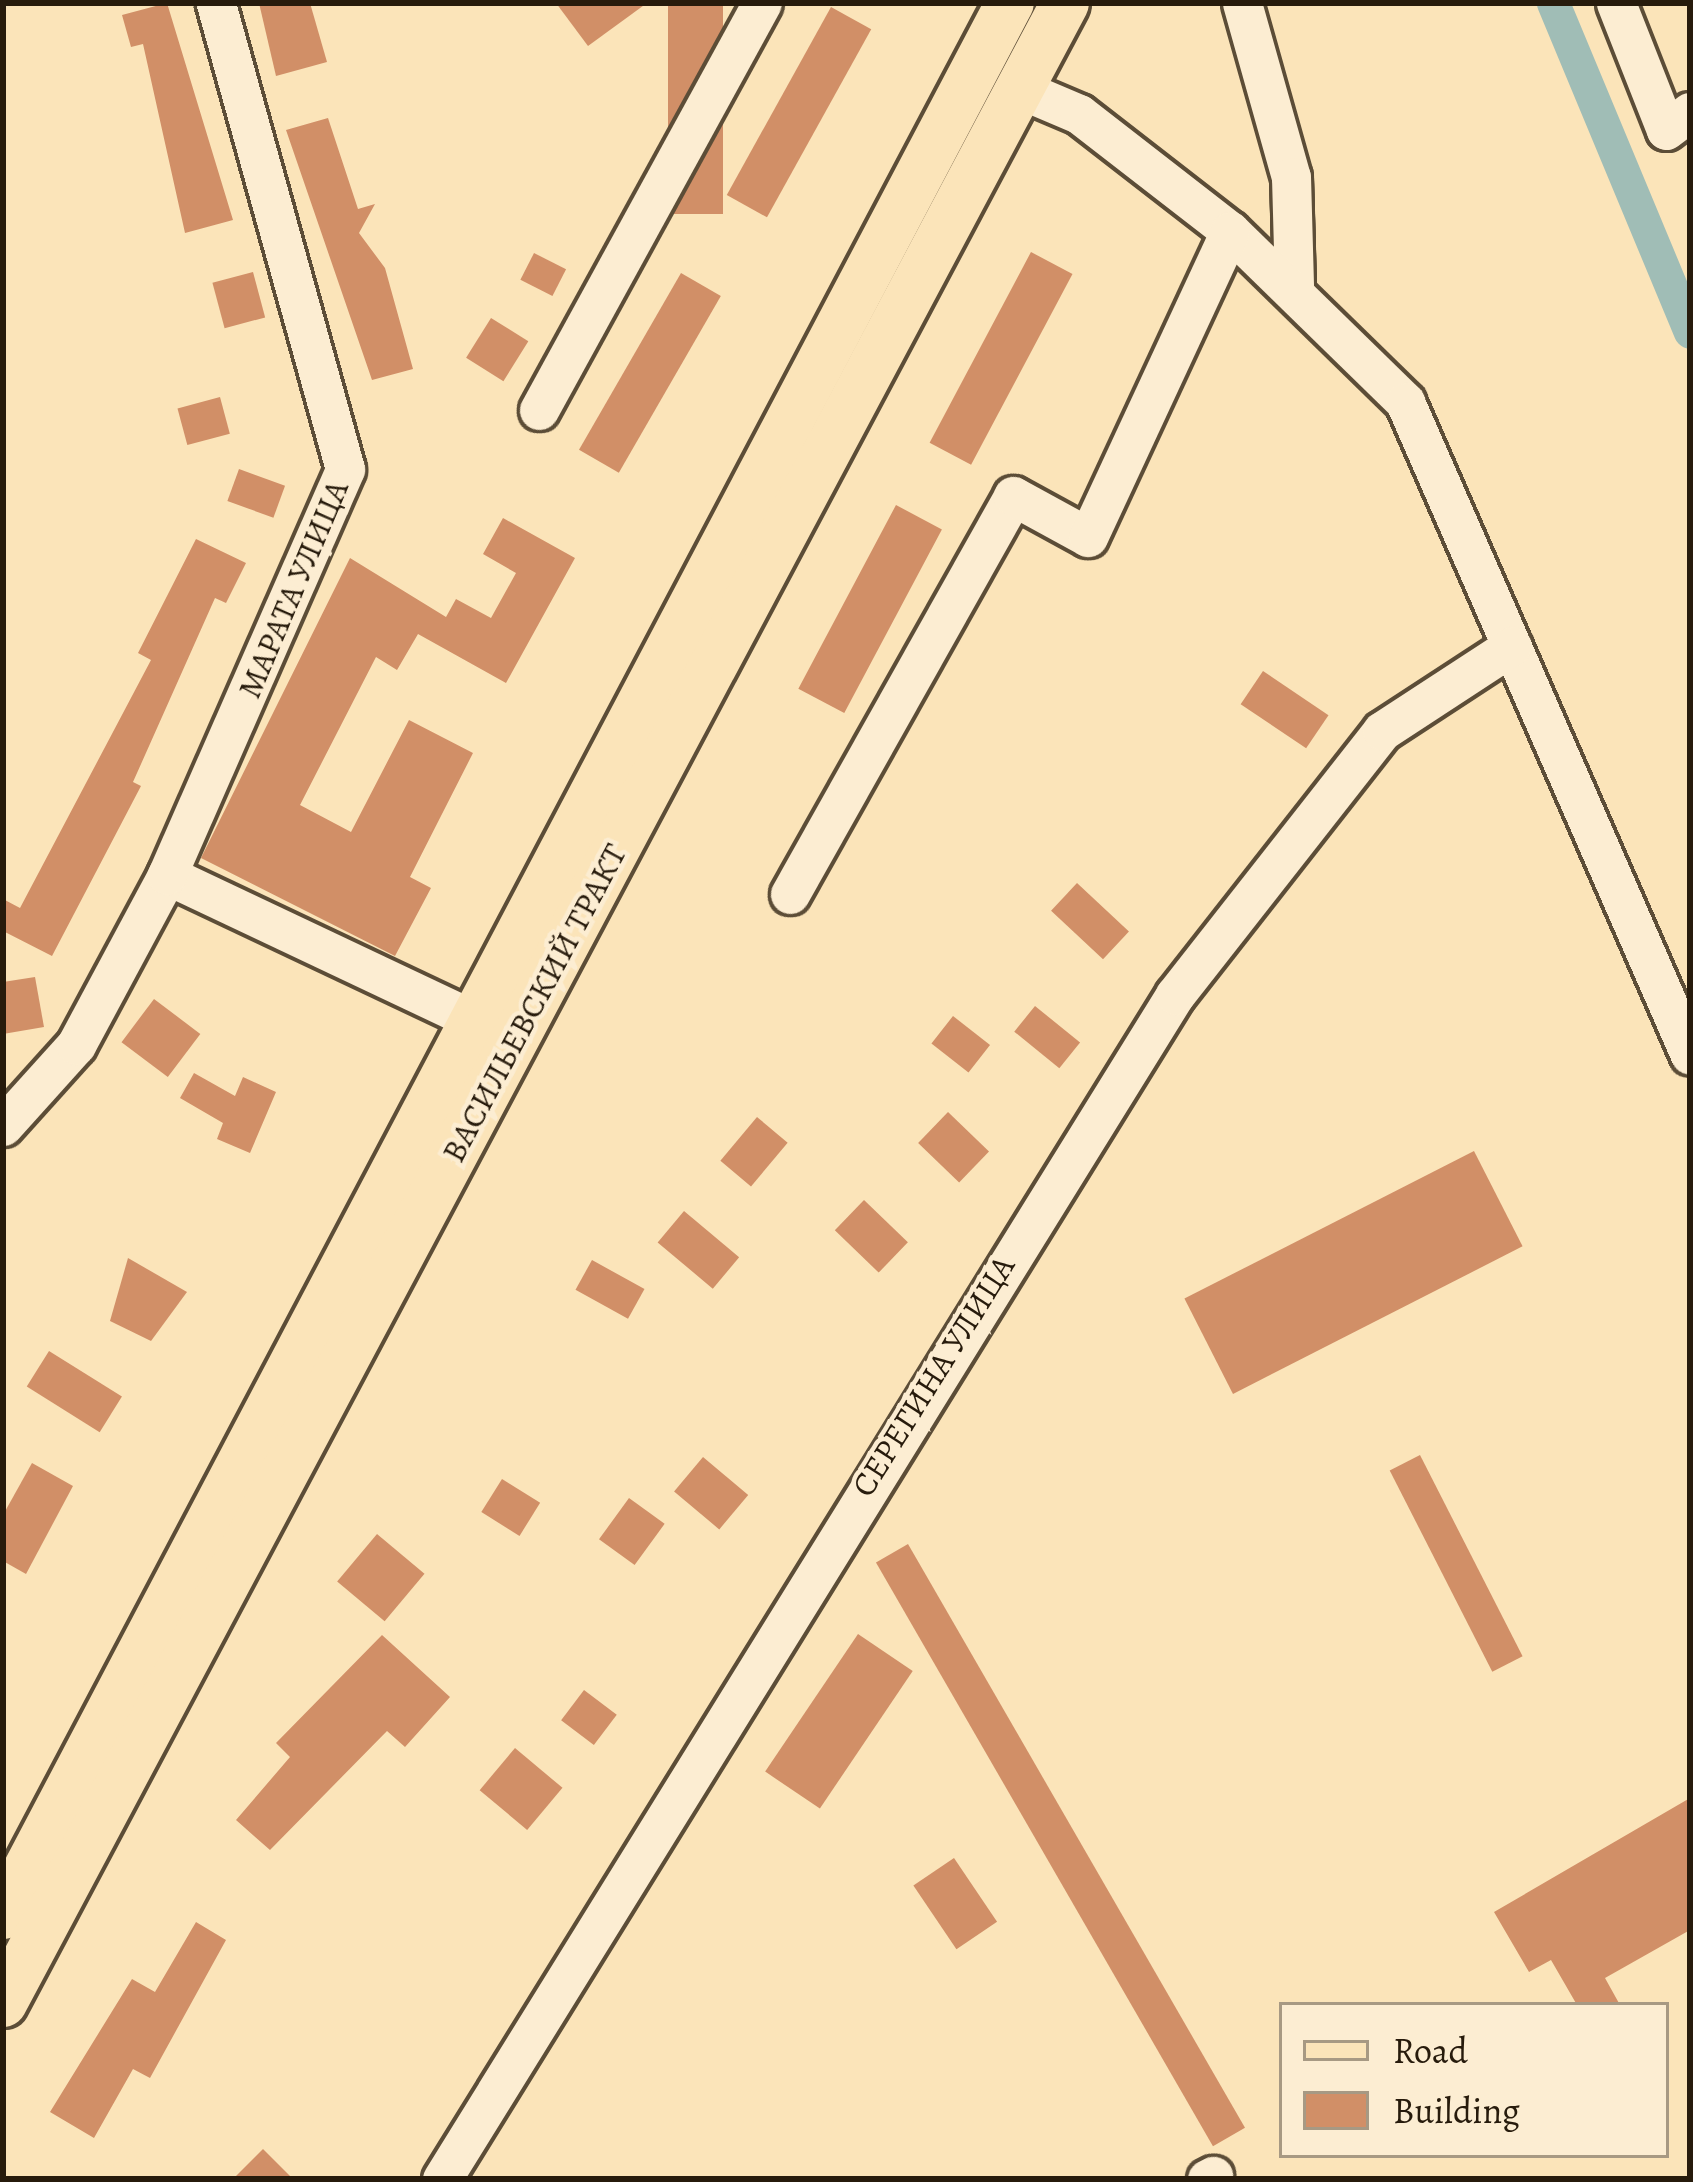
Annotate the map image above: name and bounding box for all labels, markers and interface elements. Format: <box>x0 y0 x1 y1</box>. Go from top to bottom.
street label: МАРАТА УЛИЦА <box>229 474 357 704</box>
street label: ВАСИЛЬЕВСКИЙ ТРАКТ <box>433 837 635 1169</box>
street label: СЕРЕГИНА УЛИЦА <box>843 1248 1023 1504</box>
legend <box>1279 2002 1669 2158</box>
text: Road <box>1393 2026 1468 2075</box>
text: Building <box>1393 2086 1520 2135</box>

